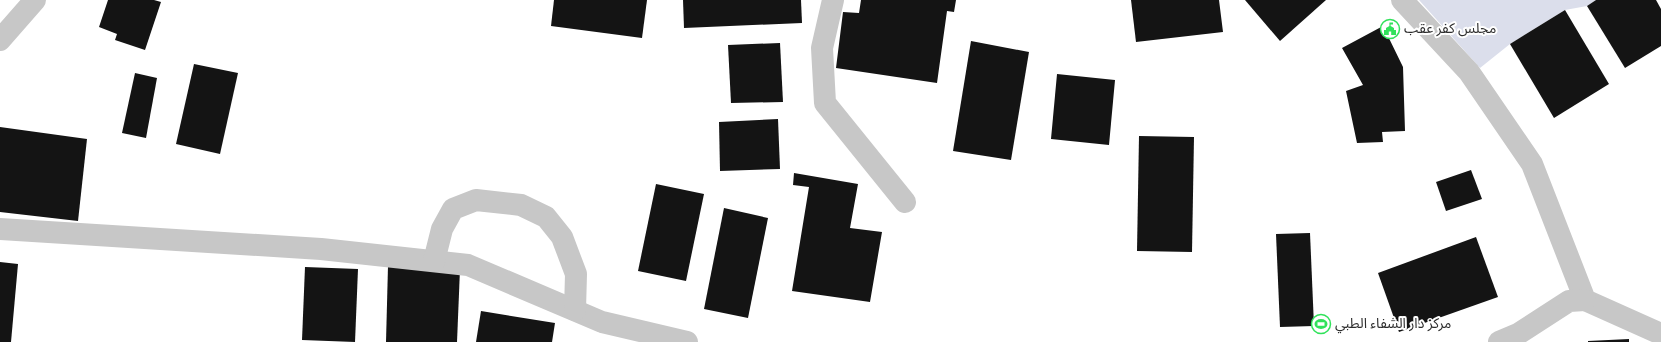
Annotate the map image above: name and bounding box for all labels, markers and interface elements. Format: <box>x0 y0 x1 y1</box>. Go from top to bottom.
public building icon: مجلس كفر عقب <box>1379 18 1401 40</box>
place label: مجلس كفر عقب <box>1404 21 1496 38</box>
sports icon: مركز دار الشفاء الطبي <box>1310 313 1332 335</box>
place label: مركز دار الشفاء الطبي <box>1335 316 1451 334</box>

